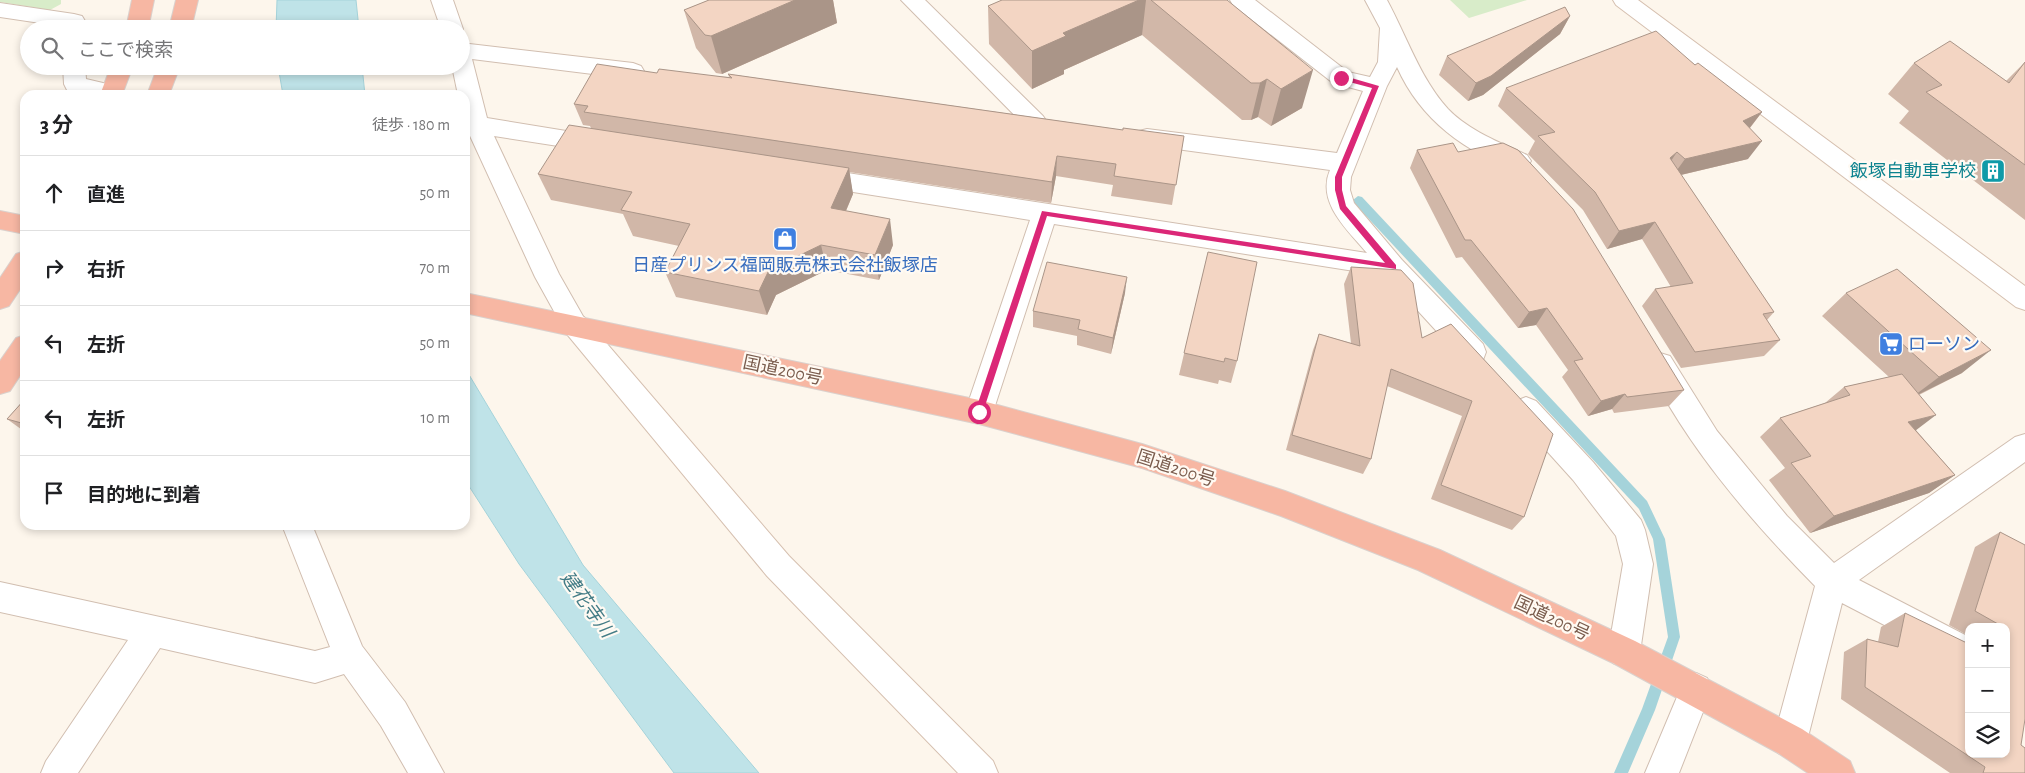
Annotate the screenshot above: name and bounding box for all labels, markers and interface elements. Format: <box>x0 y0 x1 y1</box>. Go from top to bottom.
search box <box>20 20 470 75</box>
icon: search <box>38 34 66 62</box>
text: ここで検索 <box>78 41 173 60</box>
route end <box>1330 67 1353 90</box>
text: 3 分 <box>40 115 73 136</box>
text: 徒歩 · 180 m <box>372 117 450 133</box>
building icon: 飯塚自動車学校 <box>1980 158 2006 184</box>
place label: 飯塚自動車学校 <box>1850 161 1976 181</box>
icon: ahead <box>40 179 68 207</box>
text: 50 m <box>419 185 450 201</box>
text: 直進 <box>87 186 125 205</box>
shop icon: 日産プリンス福岡販売株式会社飯塚店 <box>772 226 798 252</box>
icon: right <box>40 254 68 282</box>
place label: 日産プリンス福岡販売株式会社飯塚店 <box>632 256 938 275</box>
text: 70 m <box>419 260 450 276</box>
text: 右折 <box>87 261 125 280</box>
icon: left <box>40 329 68 357</box>
supermarket icon: ローソン <box>1878 331 1904 357</box>
text: 50 m <box>419 335 450 351</box>
text: 左折 <box>87 336 125 355</box>
place label: ローソン <box>1908 336 1980 354</box>
street label: 国道200号 <box>741 352 825 388</box>
route start <box>968 401 991 424</box>
icon: left <box>40 404 68 432</box>
text: 10 m <box>421 410 450 426</box>
text: 左折 <box>87 411 125 430</box>
street label: 国道200号 <box>1134 446 1218 490</box>
icon: arrive <box>40 479 68 507</box>
text: 目的地に到着 <box>87 486 201 505</box>
water label: 建花寺川 <box>557 568 619 643</box>
street label: 国道200号 <box>1511 592 1593 644</box>
map controls <box>1965 623 2010 758</box>
button: + <box>1965 623 2010 668</box>
button: − <box>1965 668 2010 713</box>
button: layers <box>1965 713 2010 758</box>

